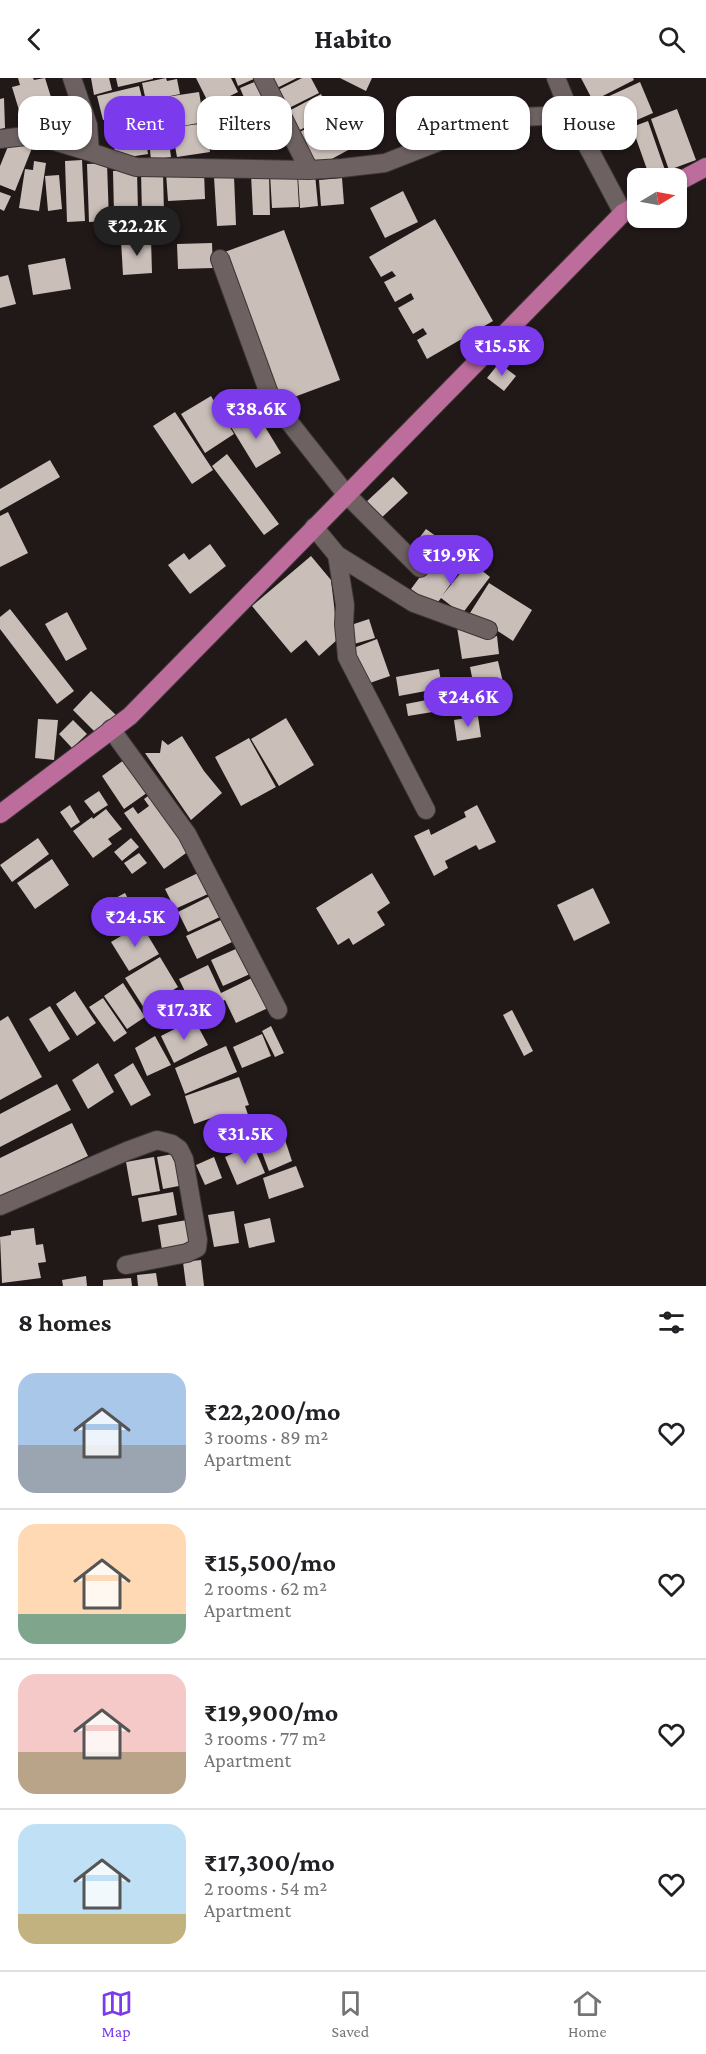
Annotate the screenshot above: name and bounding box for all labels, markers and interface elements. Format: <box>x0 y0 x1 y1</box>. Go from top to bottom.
icon: back <box>18 23 51 56</box>
icon: search <box>655 23 688 56</box>
text: Habito <box>314 24 392 54</box>
chip: Buy <box>18 96 92 150</box>
chip: Rent <box>104 96 185 150</box>
chip: Filters <box>197 96 292 150</box>
chip: New <box>304 96 384 150</box>
chip: Apartment <box>396 96 530 150</box>
chip: House <box>542 96 637 150</box>
north arrow <box>627 168 687 228</box>
map controls <box>627 168 687 228</box>
pin: ₹22.2K <box>88 206 186 257</box>
text: ₹22.2K <box>107 214 167 236</box>
pin: ₹15.5K <box>453 326 551 377</box>
text: ₹15.5K <box>474 334 530 356</box>
pin: ₹38.6K <box>207 389 305 440</box>
text: ₹38.6K <box>226 397 286 419</box>
pin: ₹19.9K <box>402 535 500 586</box>
text: ₹19.9K <box>422 543 480 565</box>
pin: ₹24.6K <box>419 677 517 728</box>
text: ₹24.6K <box>438 685 498 707</box>
pin: ₹24.5K <box>86 897 184 948</box>
text: ₹24.5K <box>105 905 165 927</box>
pin: ₹17.3K <box>135 990 233 1041</box>
text: ₹17.3K <box>157 998 211 1020</box>
pin: ₹31.5K <box>196 1114 294 1165</box>
text: ₹31.5K <box>217 1122 273 1144</box>
icon: filters <box>655 1306 688 1339</box>
text: 8 homes <box>18 1308 111 1337</box>
icon: home <box>66 1397 138 1469</box>
text: ₹22,200/mo <box>204 1397 340 1426</box>
icon: heart <box>655 1417 688 1450</box>
text: 3 rooms · 89 m² <box>204 1426 328 1448</box>
text: Apartment <box>204 1448 291 1470</box>
icon: home <box>66 1548 138 1620</box>
text: ₹15,500/mo <box>204 1548 336 1577</box>
icon: heart <box>655 1568 688 1601</box>
text: 2 rooms · 62 m² <box>204 1577 327 1599</box>
text: Apartment <box>204 1599 291 1621</box>
icon: home <box>66 1698 138 1770</box>
text: ₹19,900/mo <box>204 1698 338 1727</box>
icon: heart <box>655 1718 688 1751</box>
text: 3 rooms · 77 m² <box>204 1727 326 1749</box>
text: Apartment <box>204 1749 291 1771</box>
icon: home <box>66 1848 138 1920</box>
text: ₹17,300/mo <box>204 1848 335 1877</box>
icon: heart <box>655 1868 688 1901</box>
text: 2 rooms · 54 m² <box>204 1877 327 1899</box>
text: Apartment <box>204 1899 291 1921</box>
tab: Map <box>100 1987 133 2040</box>
tab: Saved <box>332 1987 369 2040</box>
tab: Home <box>568 1987 606 2040</box>

